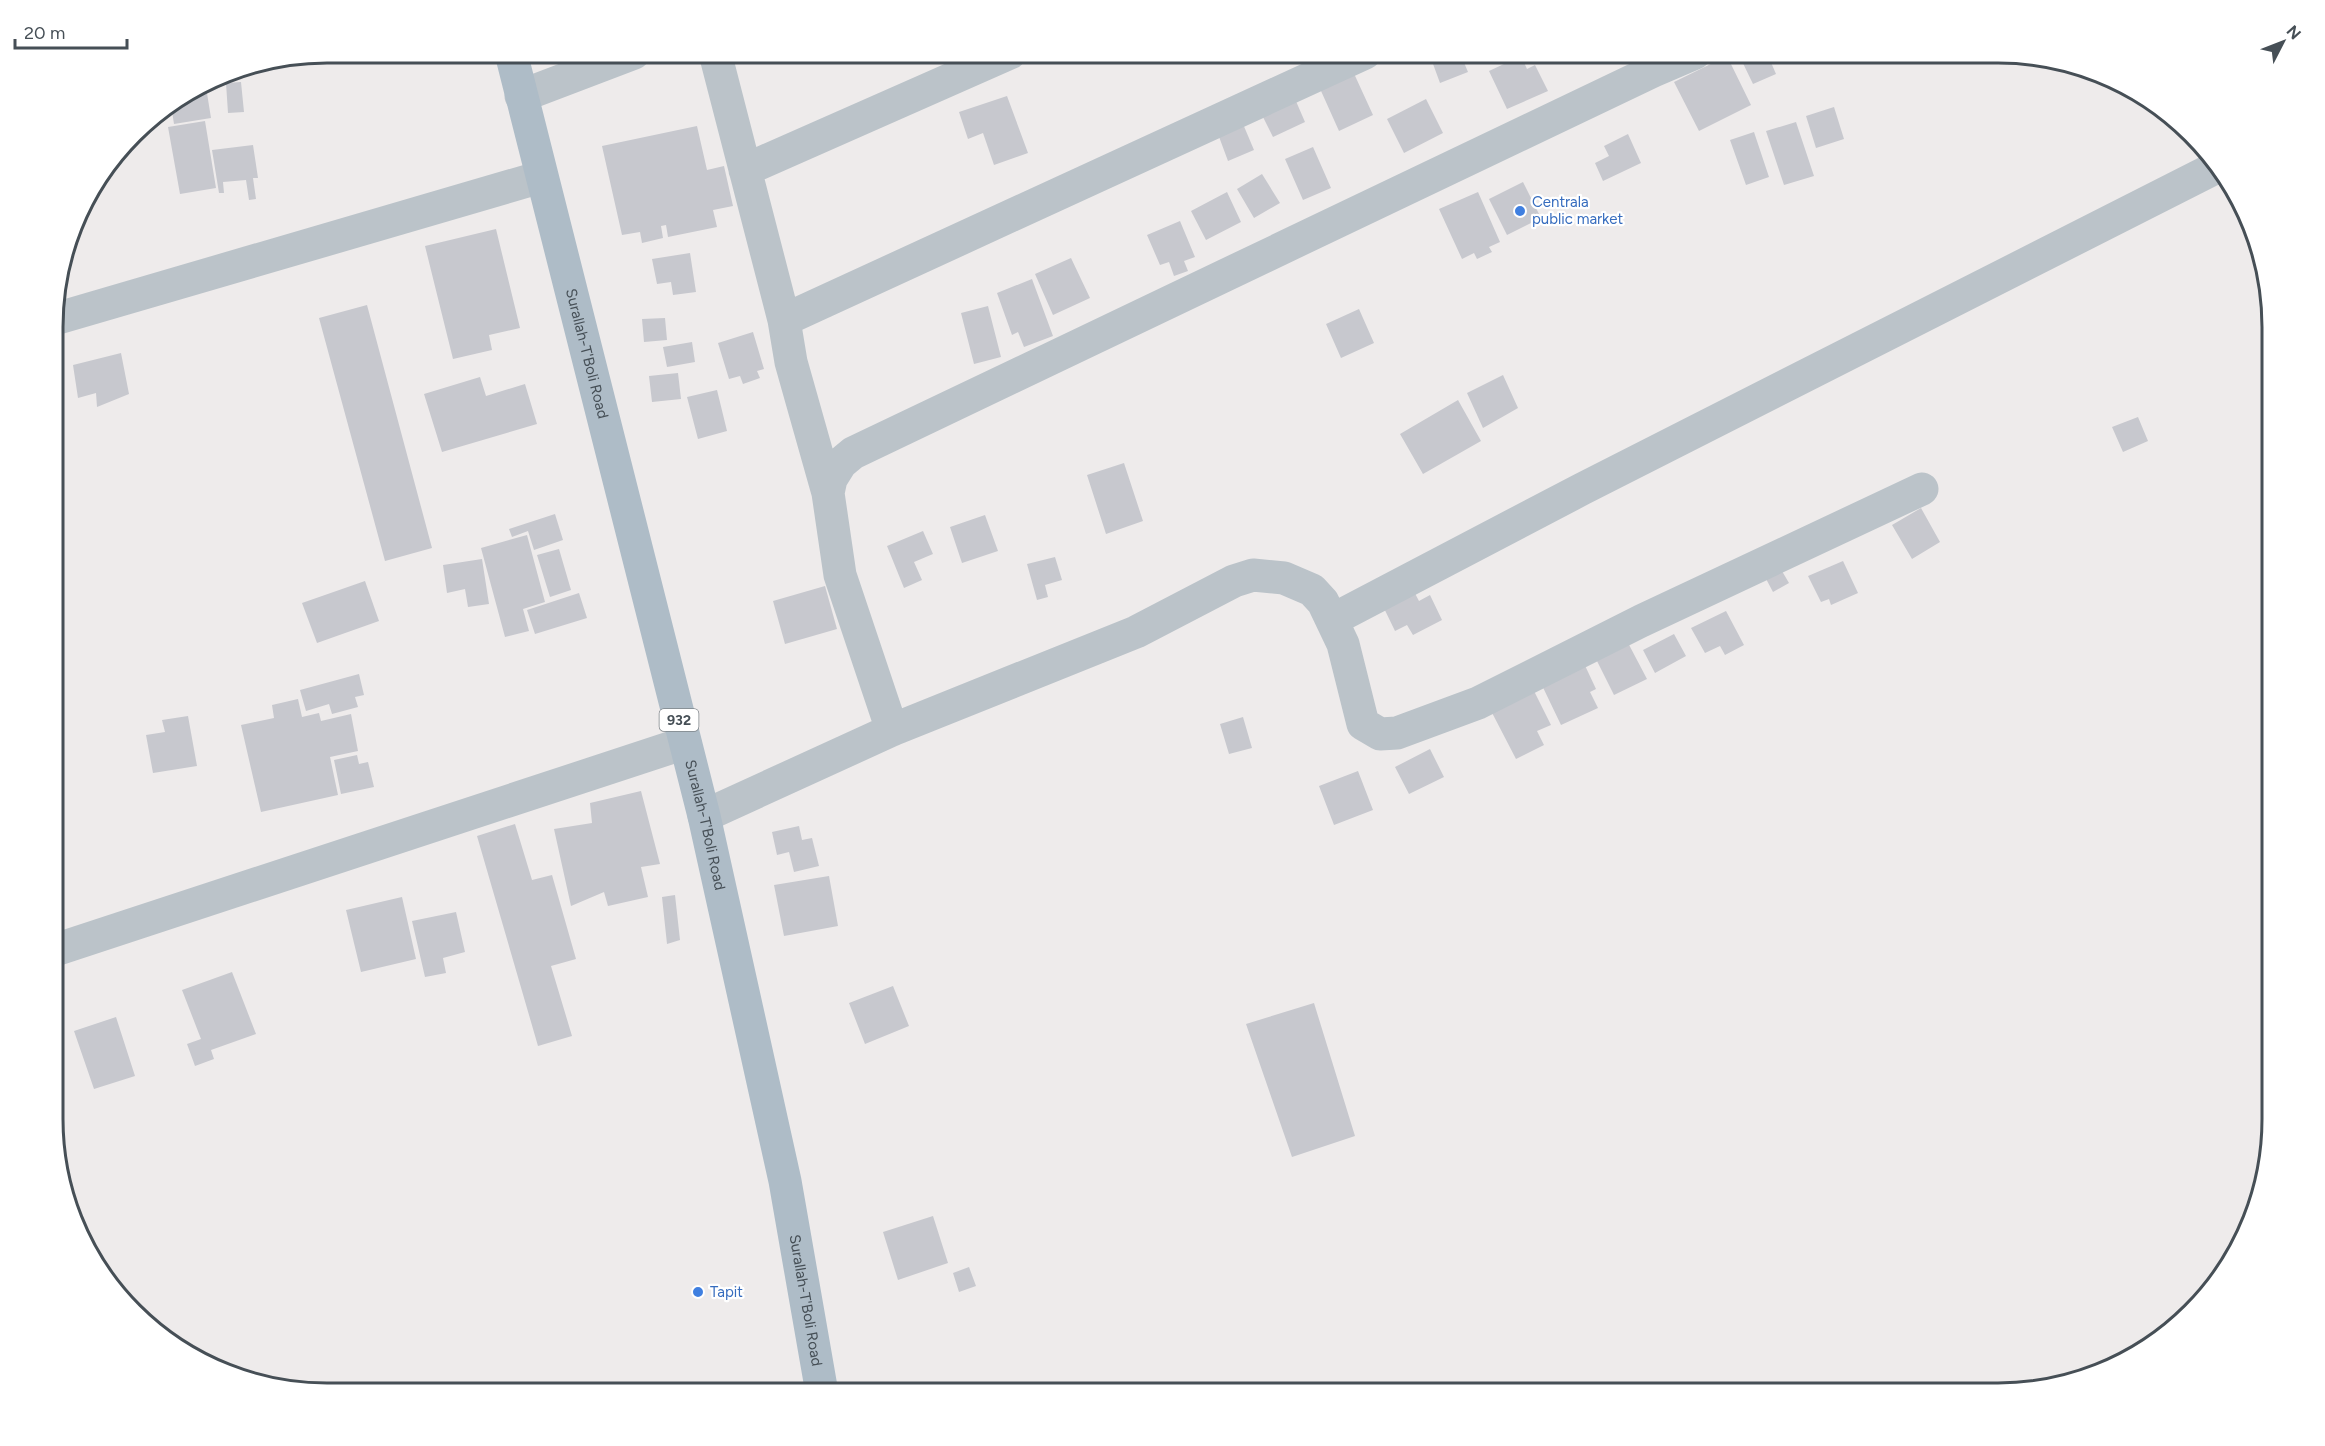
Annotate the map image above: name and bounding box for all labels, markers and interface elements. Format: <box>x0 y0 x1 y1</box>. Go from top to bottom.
scale bar <box>15 12 128 50</box>
north arrow <box>2253 12 2313 72</box>
text: N <box>2283 21 2305 43</box>
text: 20 m <box>24 22 65 44</box>
place label: Centrala public market <box>1532 193 1623 228</box>
marker: Centrala public market <box>1513 204 1527 218</box>
street label: Surallah-T'Boli Road <box>562 287 612 420</box>
road number: 932 <box>660 709 698 731</box>
street label: Surallah-T'Boli Road <box>681 758 729 892</box>
street label: Surallah-T'Boli Road <box>785 1233 826 1368</box>
place label: Tapit <box>710 1283 743 1301</box>
marker: Tapit <box>691 1285 705 1299</box>

